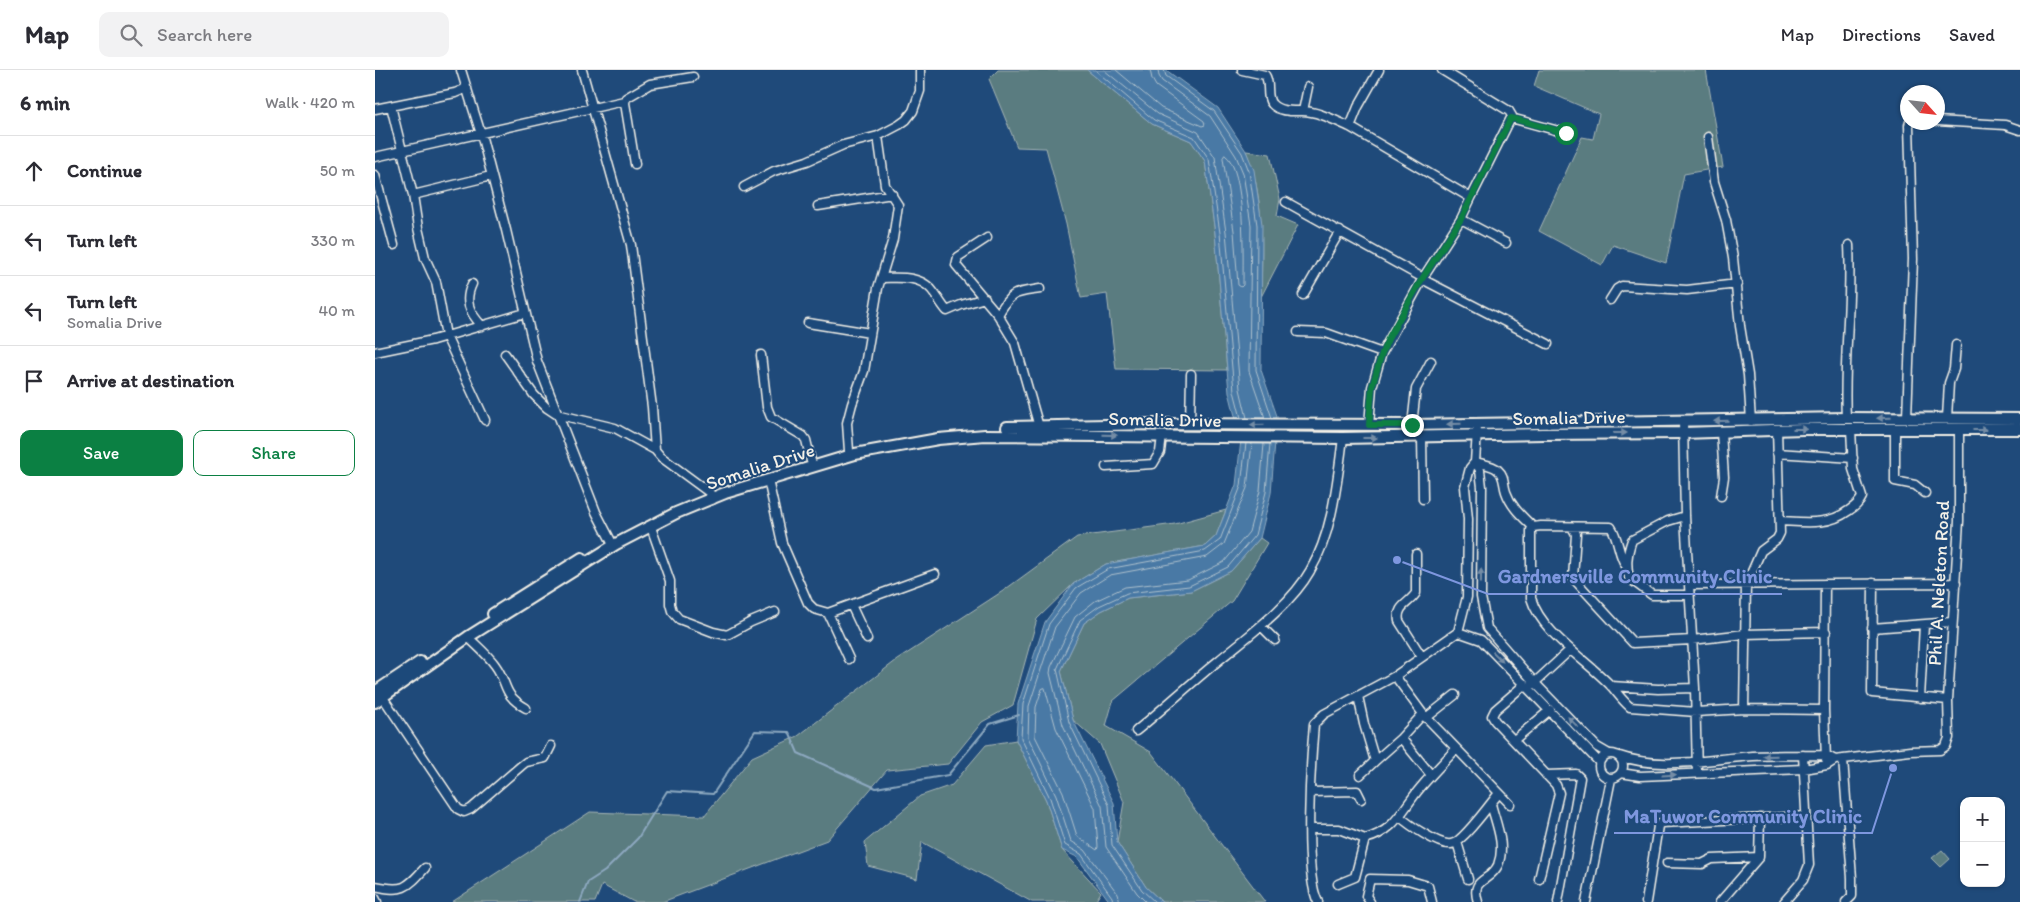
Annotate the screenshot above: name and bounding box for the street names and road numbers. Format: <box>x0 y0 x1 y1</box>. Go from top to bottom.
street label: Somalia Drive <box>1512 405 1626 430</box>
street label: Somalia Drive <box>1108 407 1222 432</box>
street label: Somalia Drive <box>703 438 817 495</box>
street label: Phil A. Neleton Road <box>1923 499 1954 666</box>

